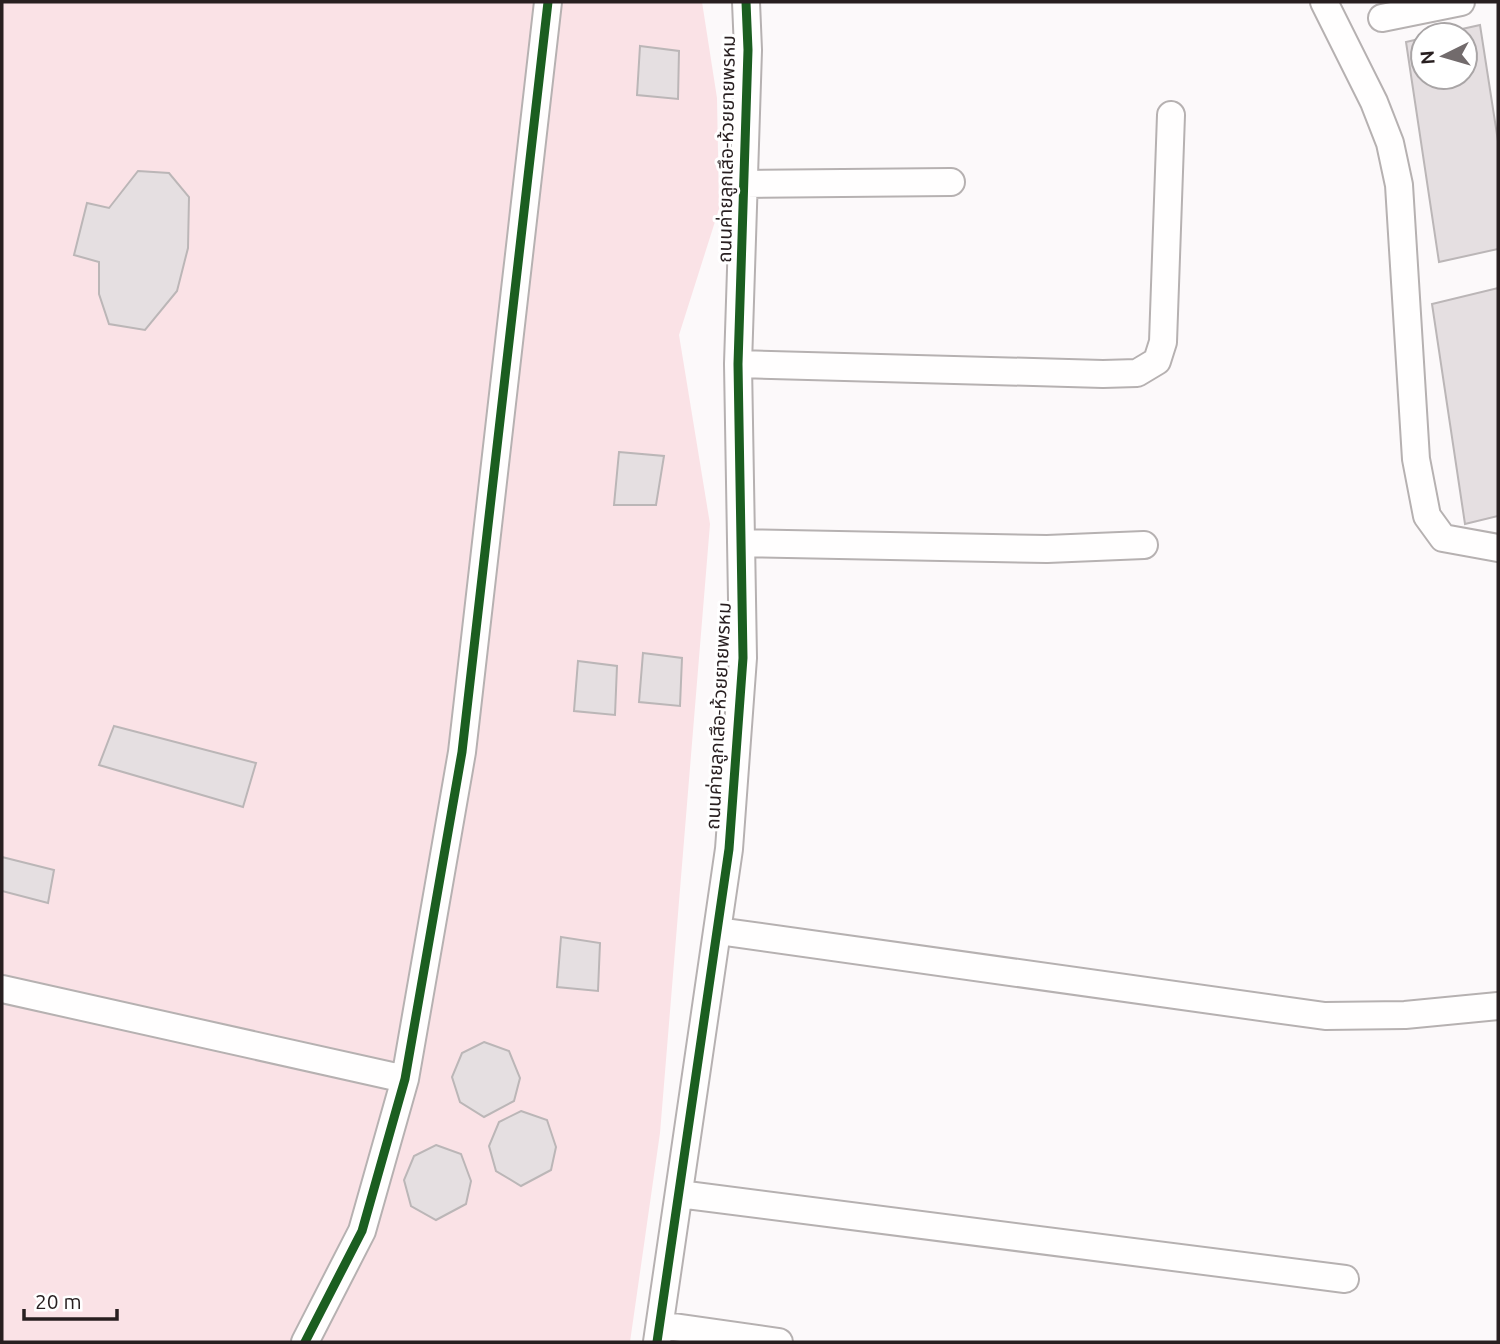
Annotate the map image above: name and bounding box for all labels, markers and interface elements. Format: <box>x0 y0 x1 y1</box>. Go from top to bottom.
north arrow <box>1409 21 1479 91</box>
street label: ถนนค่ายลูกเสึอ-ห้วยยายพรหม <box>713 35 741 263</box>
text: N <box>1415 49 1439 66</box>
street label: ถนนค่ายลูกเสึอ-ห้วยยายพรหม <box>701 602 737 830</box>
scale bar <box>24 1278 117 1322</box>
text: 20 m <box>35 1289 82 1313</box>

